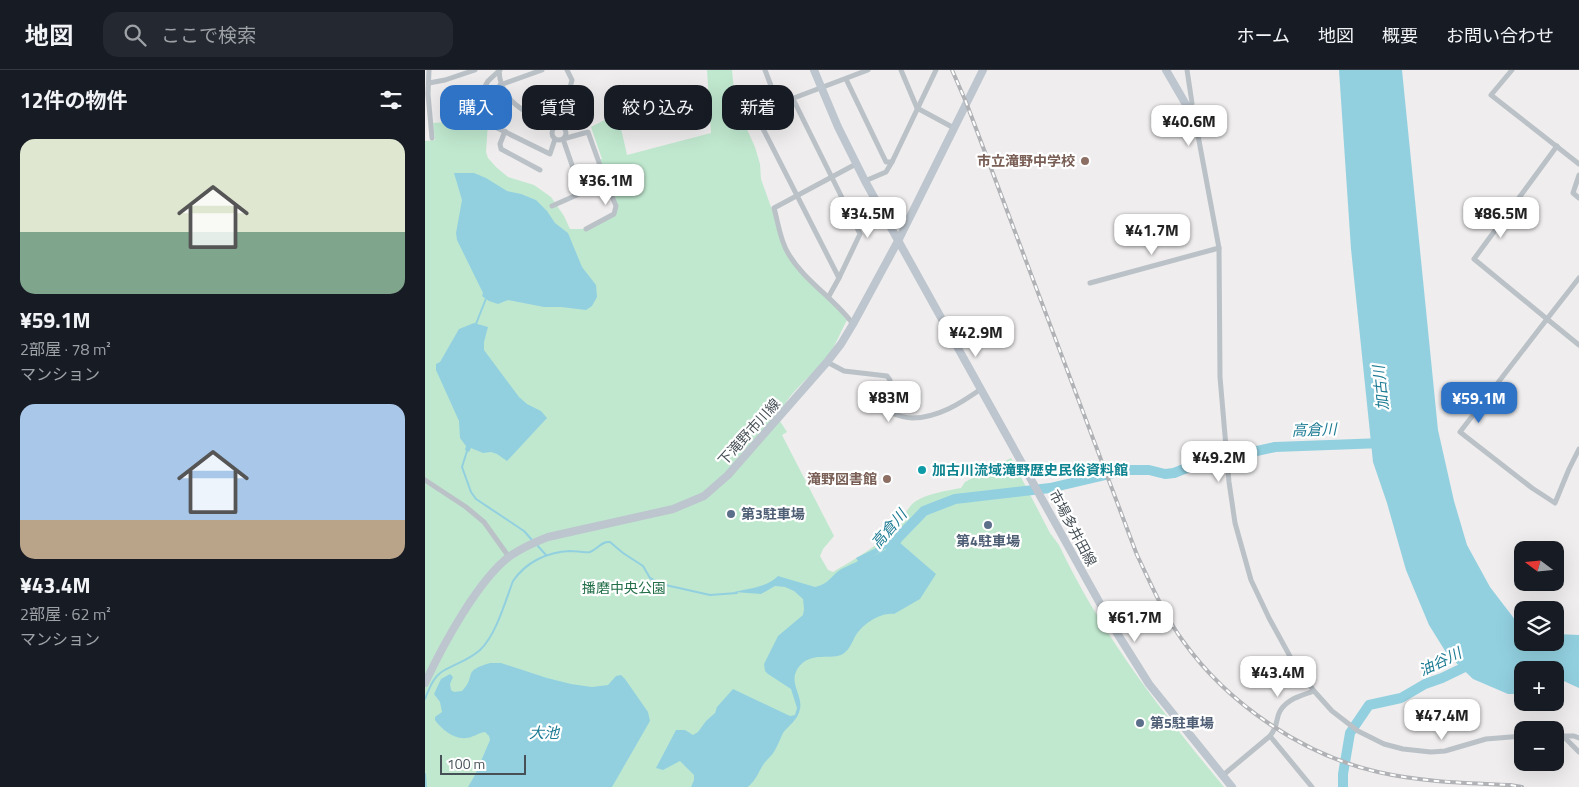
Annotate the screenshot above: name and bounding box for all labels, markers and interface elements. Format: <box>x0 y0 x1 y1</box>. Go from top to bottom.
search box <box>103 12 453 57</box>
text: 地図 <box>25 17 73 53</box>
text: ここで検索 <box>161 20 256 49</box>
icon: search <box>121 21 149 49</box>
text: ホーム <box>1237 22 1290 49</box>
text: 地図 <box>1318 22 1354 49</box>
text: 概要 <box>1382 22 1418 49</box>
text: お問い合わせ <box>1446 22 1554 49</box>
text: 12件の物件 <box>20 84 128 116</box>
chip: 購入 <box>440 85 512 130</box>
chip: 賃貸 <box>522 85 594 130</box>
chip: 絞り込み <box>604 85 712 130</box>
chip: 新着 <box>722 85 794 130</box>
icon: filters <box>377 86 405 114</box>
pin: ¥40.6M <box>1148 104 1230 147</box>
text: ¥40.6M <box>1162 109 1216 133</box>
place label: 市立滝野中学校 <box>977 150 1075 171</box>
marker: 市立滝野中学校 <box>1079 155 1091 167</box>
pin: ¥36.1M <box>565 164 647 206</box>
text: ¥36.1M <box>579 168 633 192</box>
icon: home <box>168 172 258 262</box>
pin: ¥34.5M <box>827 196 909 239</box>
pin: ¥86.5M <box>1460 196 1542 239</box>
text: ¥34.5M <box>841 201 895 225</box>
text: ¥86.5M <box>1474 201 1528 225</box>
pin: ¥41.7M <box>1111 214 1193 256</box>
text: ¥41.7M <box>1125 218 1179 242</box>
text: ¥59.1M <box>20 304 90 336</box>
pin: ¥42.9M <box>935 316 1017 358</box>
text: ¥42.9M <box>949 320 1003 344</box>
text: 2部屋 · 78 m² <box>20 337 111 361</box>
text: マンション <box>20 362 100 386</box>
water label: 加古川 <box>1367 362 1394 412</box>
pin: ¥83M <box>859 380 919 423</box>
pin: ¥59.1M <box>1438 382 1520 424</box>
text: ¥83M <box>869 385 909 409</box>
text: ¥59.1M <box>1452 386 1506 410</box>
street label: 下滝野市川線 <box>713 393 785 470</box>
water label: 高倉川 <box>1291 417 1339 442</box>
icon: home <box>168 437 258 527</box>
pin: ¥49.2M <box>1178 440 1260 483</box>
text: ¥49.2M <box>1192 445 1246 469</box>
place label: 加古川流域滝野歴史民俗資料館 <box>932 459 1128 480</box>
marker: 加古川流域滝野歴史民俗資料館 <box>916 464 928 476</box>
place label: 滝野図書館 <box>807 468 877 489</box>
marker: 滝野図書館 <box>881 473 893 485</box>
street label: 市場多井田線 <box>1044 486 1102 570</box>
place label: 第3駐車場 <box>741 503 805 524</box>
water label: 高倉川 <box>865 503 913 553</box>
marker: 第3駐車場 <box>725 508 737 520</box>
marker: 第4駐車場 <box>982 519 994 531</box>
place label: 第4駐車場 <box>956 530 1020 551</box>
north arrow <box>1514 541 1564 591</box>
map controls <box>1514 541 1564 771</box>
text: ¥43.4M <box>20 569 90 601</box>
park label: 播磨中央公園 <box>582 577 666 598</box>
pin: ¥61.7M <box>1094 600 1176 643</box>
button: layers <box>1514 601 1564 651</box>
text: 2部屋 · 62 m² <box>20 602 111 626</box>
text: ¥61.7M <box>1108 605 1162 629</box>
text: マンション <box>20 627 100 651</box>
water label: 油谷川 <box>1415 640 1467 682</box>
pin: ¥43.4M <box>1237 656 1319 698</box>
text: ¥43.4M <box>1251 660 1305 684</box>
button: + <box>1514 661 1564 711</box>
pin: ¥47.4M <box>1401 698 1483 741</box>
text: ¥47.4M <box>1415 703 1469 727</box>
place label: 第5駐車場 <box>1150 712 1214 733</box>
marker: 第5駐車場 <box>1134 717 1146 729</box>
water label: 大池 <box>529 721 561 744</box>
button: − <box>1514 721 1564 771</box>
scale bar <box>440 752 526 775</box>
text: 100 m <box>447 753 485 774</box>

